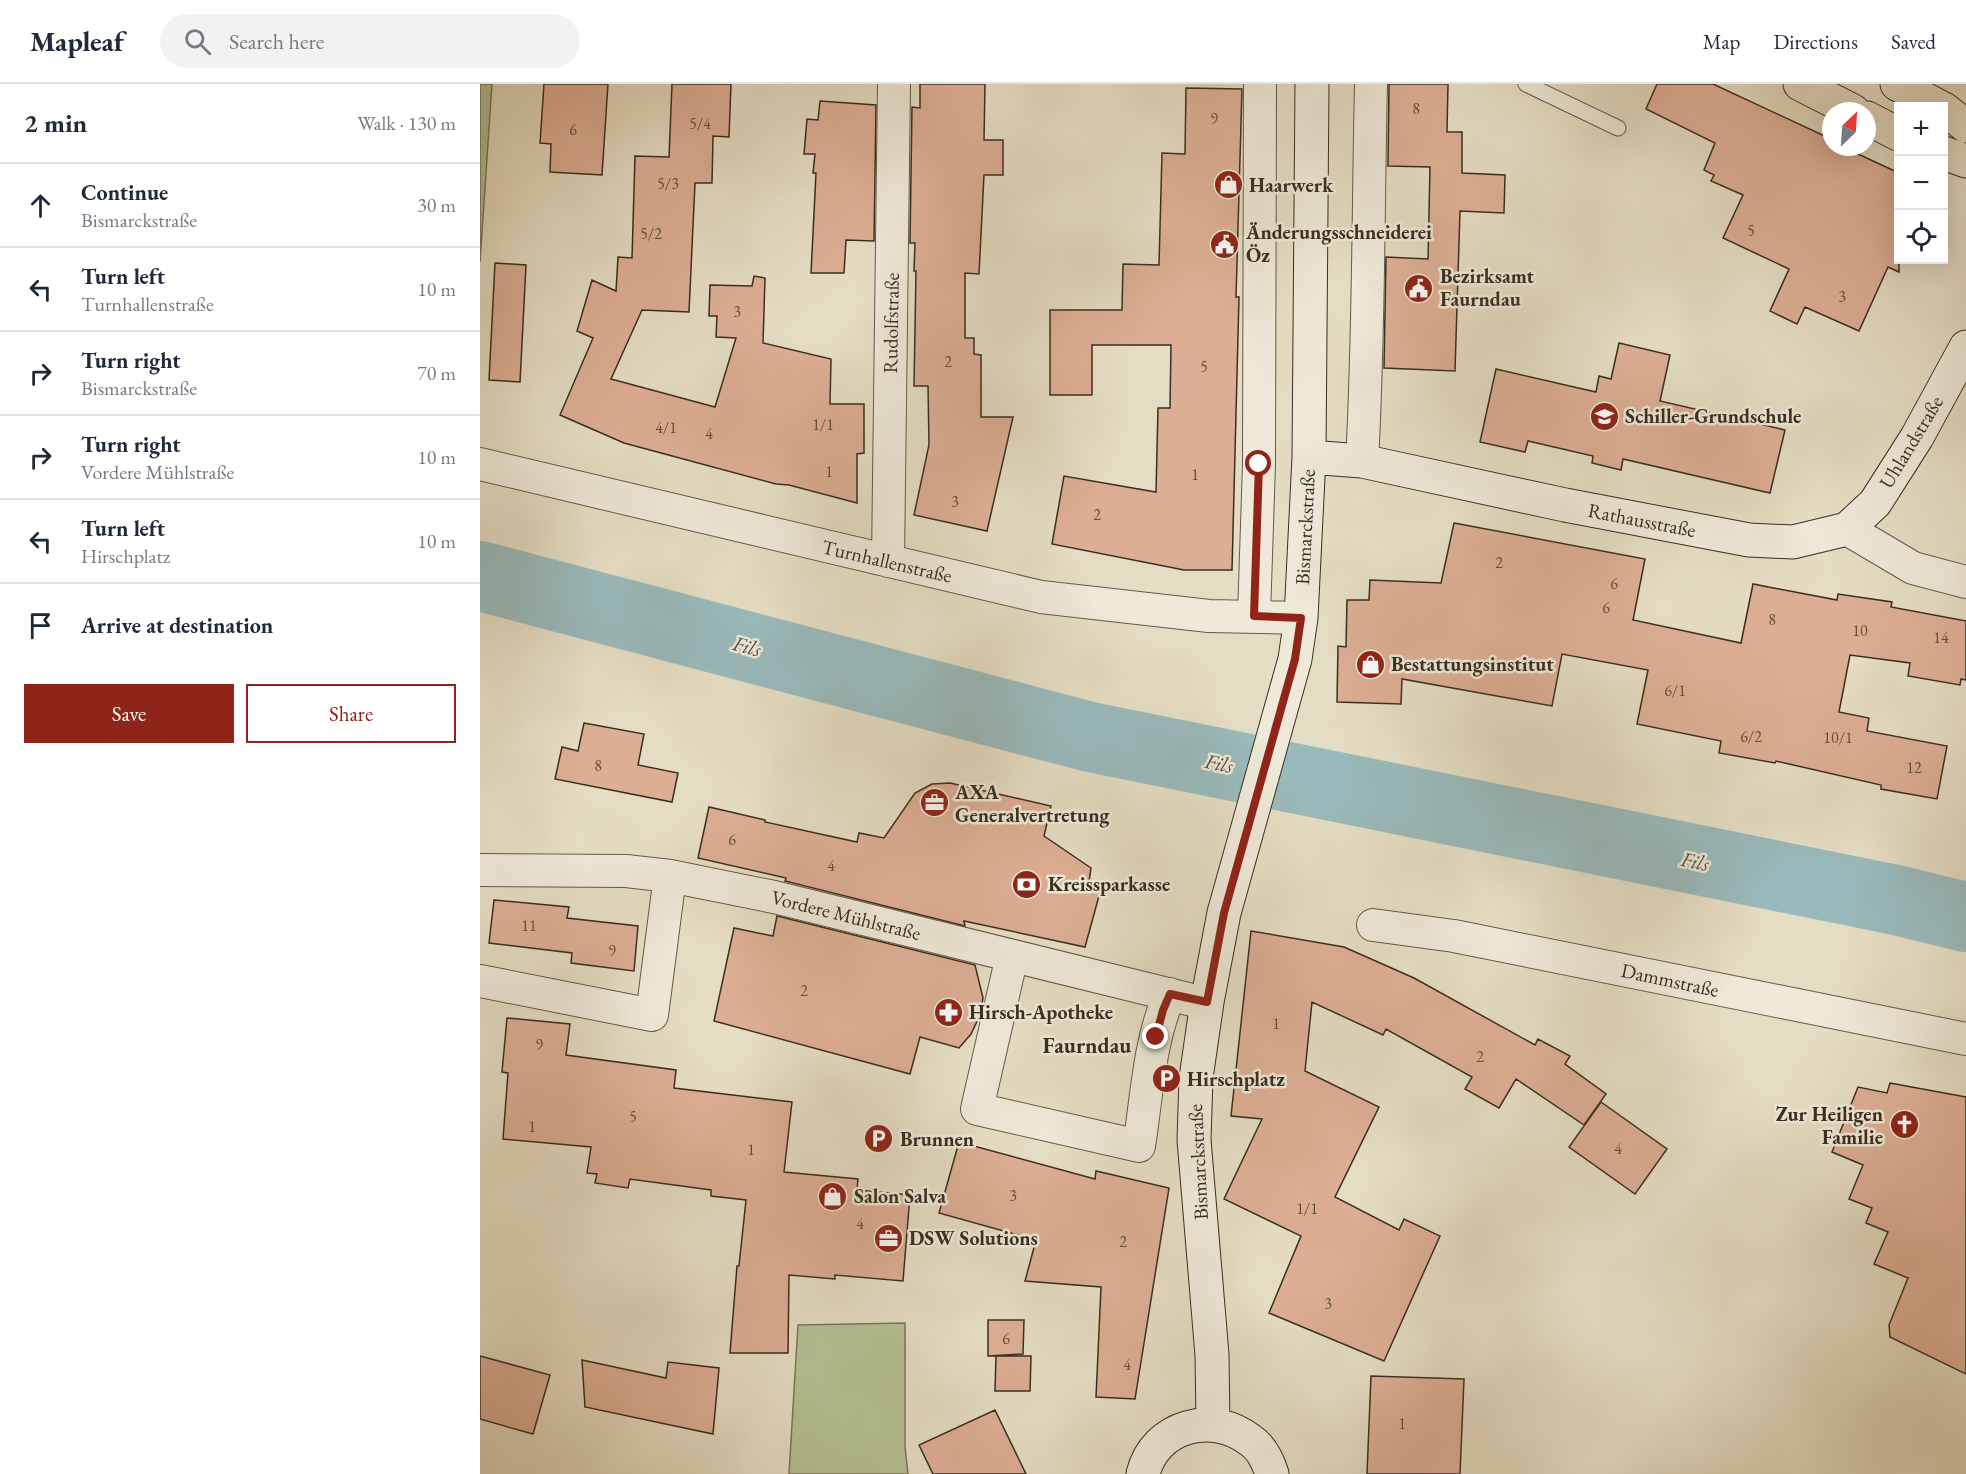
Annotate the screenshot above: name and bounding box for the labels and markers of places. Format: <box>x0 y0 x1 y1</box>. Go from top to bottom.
shop icon: Haarwerk <box>1212 169 1244 201</box>
place label: Haarwerk <box>1249 172 1334 198</box>
place label: Änderungsschneiderei Öz <box>1245 219 1432 268</box>
public building icon: Änderungsschneiderei Öz <box>1209 228 1241 260</box>
place label: Bezirksamt Faurndau <box>1440 263 1534 312</box>
public building icon: Bezirksamt Faurndau <box>1403 272 1435 304</box>
school or university icon: Schiller-Grundschule <box>1588 400 1620 432</box>
place label: Schiller-Grundschule <box>1625 403 1801 429</box>
shop icon: Bestattungsinstitut <box>1354 648 1386 680</box>
place label: Bestattungsinstitut <box>1391 651 1554 677</box>
place label: AXA Generalvertretung <box>954 779 1110 828</box>
office icon: AXA Generalvertretung <box>918 787 950 819</box>
bank icon: Kreissparkasse <box>1011 868 1043 900</box>
place label: Kreissparkasse <box>1048 871 1170 897</box>
pharmacy icon: Hirsch-Apotheke <box>932 996 964 1028</box>
place label: Hirsch-Apotheke <box>969 999 1113 1025</box>
parking icon: Hirschplatz <box>1150 1063 1182 1095</box>
place label: Hirschplatz <box>1187 1066 1285 1092</box>
place label: Zur Heiligen Familie <box>1776 1101 1883 1150</box>
church icon: Zur Heiligen Familie <box>1888 1109 1920 1141</box>
parking icon: Brunnen <box>863 1123 895 1155</box>
place label: Brunnen <box>900 1126 974 1152</box>
shop icon: Salon Salva <box>817 1180 849 1212</box>
place label: Salon Salva <box>854 1183 946 1209</box>
office icon: DSW Solutions <box>872 1222 904 1254</box>
place label: DSW Solutions <box>909 1225 1038 1251</box>

